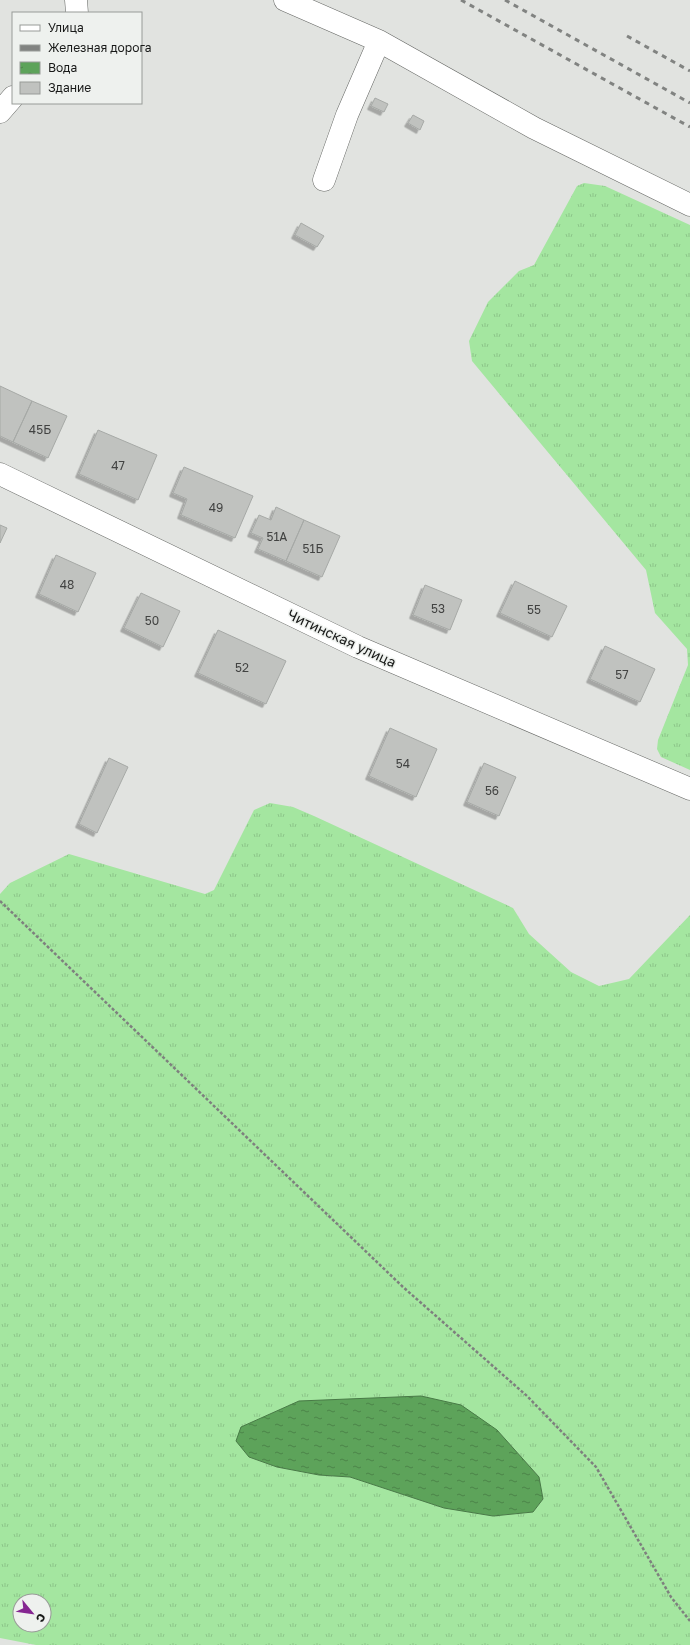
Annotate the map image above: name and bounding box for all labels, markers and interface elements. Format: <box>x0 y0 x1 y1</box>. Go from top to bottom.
legend <box>12 12 142 104</box>
text: Улица <box>48 20 84 35</box>
text: Железная дорога <box>48 40 151 55</box>
text: Вода <box>48 60 77 75</box>
text: Здание <box>48 80 91 95</box>
house number: 45Б <box>29 422 51 437</box>
house number: 47 <box>111 458 125 473</box>
house number: 49 <box>209 500 223 515</box>
house number: 51А <box>267 529 287 544</box>
house number: 51Б <box>303 541 323 556</box>
house number: 48 <box>60 577 74 592</box>
house number: 53 <box>431 601 445 616</box>
house number: 55 <box>527 602 541 617</box>
street label: Читинская улица <box>285 605 399 671</box>
house number: 50 <box>145 613 159 628</box>
house number: 52 <box>235 660 249 675</box>
house number: 57 <box>615 667 629 682</box>
house number: 54 <box>396 756 410 771</box>
house number: 56 <box>485 783 499 798</box>
north arrow <box>12 1593 52 1633</box>
text: С <box>34 1612 49 1625</box>

